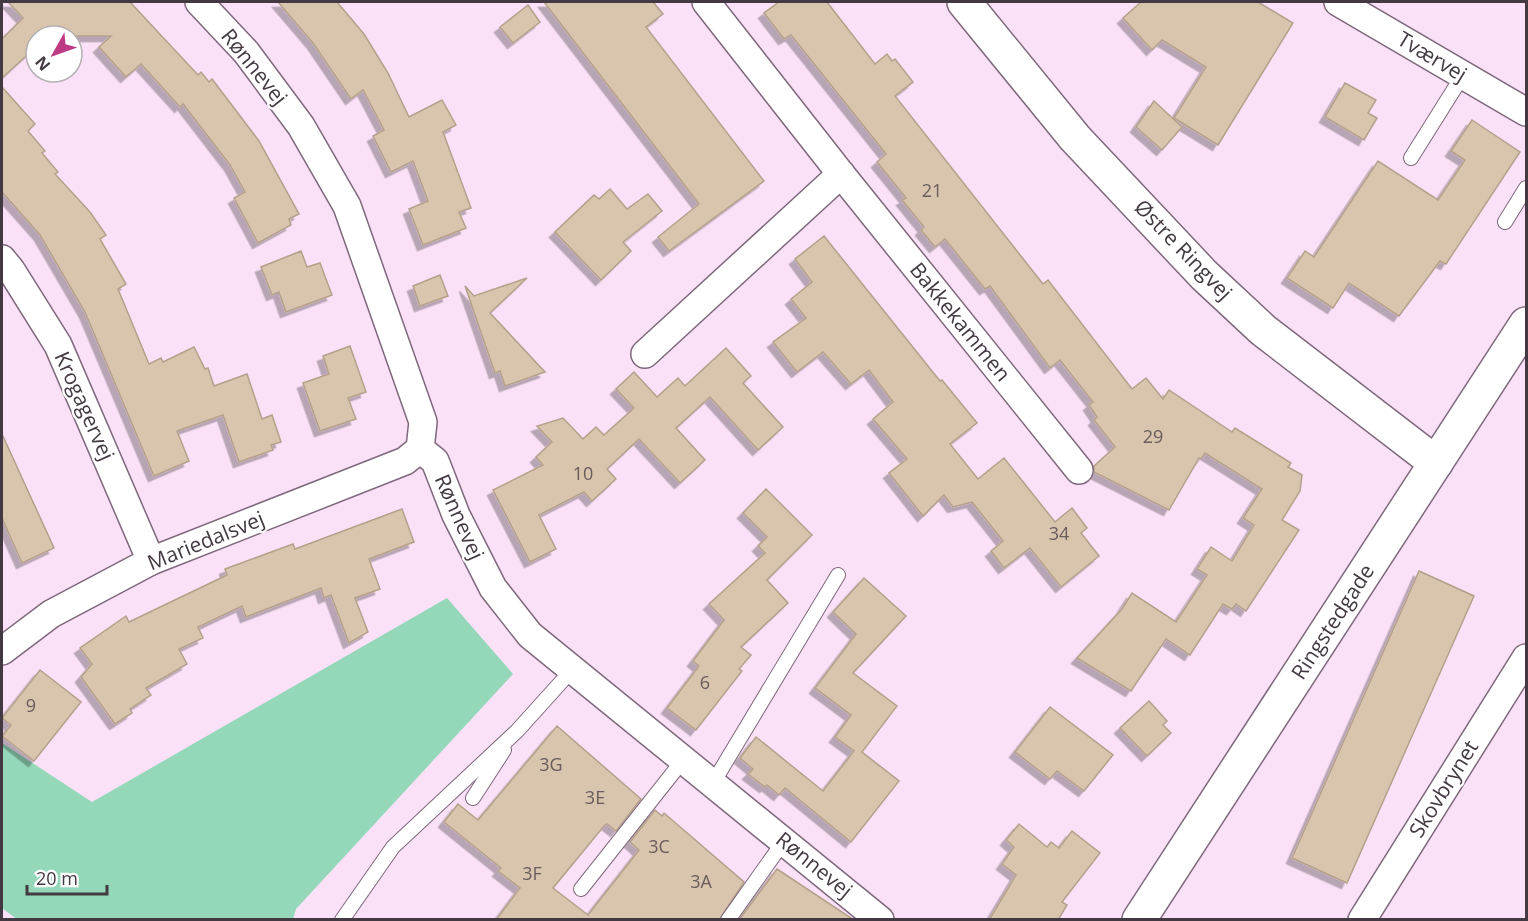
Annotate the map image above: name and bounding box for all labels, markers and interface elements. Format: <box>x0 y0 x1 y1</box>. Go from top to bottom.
street label: Rønnevej <box>215 22 294 110</box>
north arrow <box>24 24 84 84</box>
street label: Tværvej <box>1393 24 1472 88</box>
text: N <box>30 52 55 76</box>
house number: 21 <box>922 178 942 202</box>
street label: Østre Ringvej <box>1129 193 1239 306</box>
street label: Bakkekammen <box>904 256 1017 387</box>
street label: Krogagervej <box>48 347 121 465</box>
house number: 29 <box>1143 424 1163 448</box>
house number: 10 <box>573 461 593 485</box>
street label: Rønnevej <box>429 469 491 564</box>
street label: Mariedalsvej <box>143 504 268 576</box>
house number: 34 <box>1049 521 1069 545</box>
street label: Ringstedgade <box>1284 558 1380 685</box>
house number: 6 <box>700 670 710 694</box>
house number: 9 <box>26 693 36 717</box>
street label: Skovbrynet <box>1402 735 1484 842</box>
house number: 3G <box>539 752 563 776</box>
house number: 3E <box>585 785 605 809</box>
street label: Rønnevej <box>771 825 859 904</box>
house number: 3C <box>648 834 670 858</box>
scale bar <box>27 858 106 896</box>
house number: 3F <box>522 861 542 885</box>
text: 20 m <box>36 866 78 890</box>
house number: 3A <box>690 869 712 893</box>

